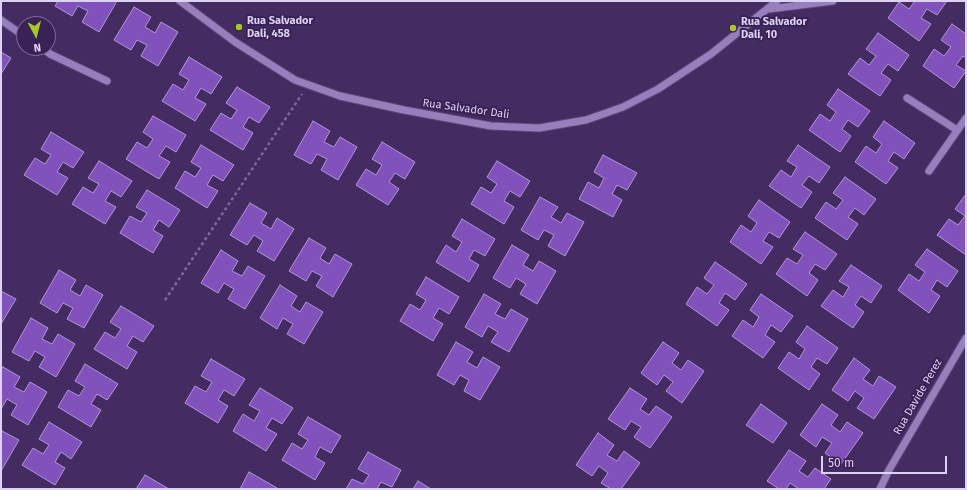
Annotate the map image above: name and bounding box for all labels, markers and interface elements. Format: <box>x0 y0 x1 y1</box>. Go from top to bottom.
place label: Rua Salvador Dali, 458 <box>247 14 313 40</box>
place label: Rua Salvador Dali, 10 <box>741 15 807 41</box>
north arrow <box>16 16 56 56</box>
marker: Rua Salvador Dali, 458 <box>234 22 244 32</box>
marker: Rua Salvador Dali, 10 <box>728 23 738 33</box>
text: N <box>33 41 42 54</box>
street label: Rua Salvador Dali <box>422 96 510 122</box>
street label: Rua Davide Perez <box>891 357 945 437</box>
scale bar <box>823 448 949 474</box>
text: 50 m <box>828 456 854 470</box>

